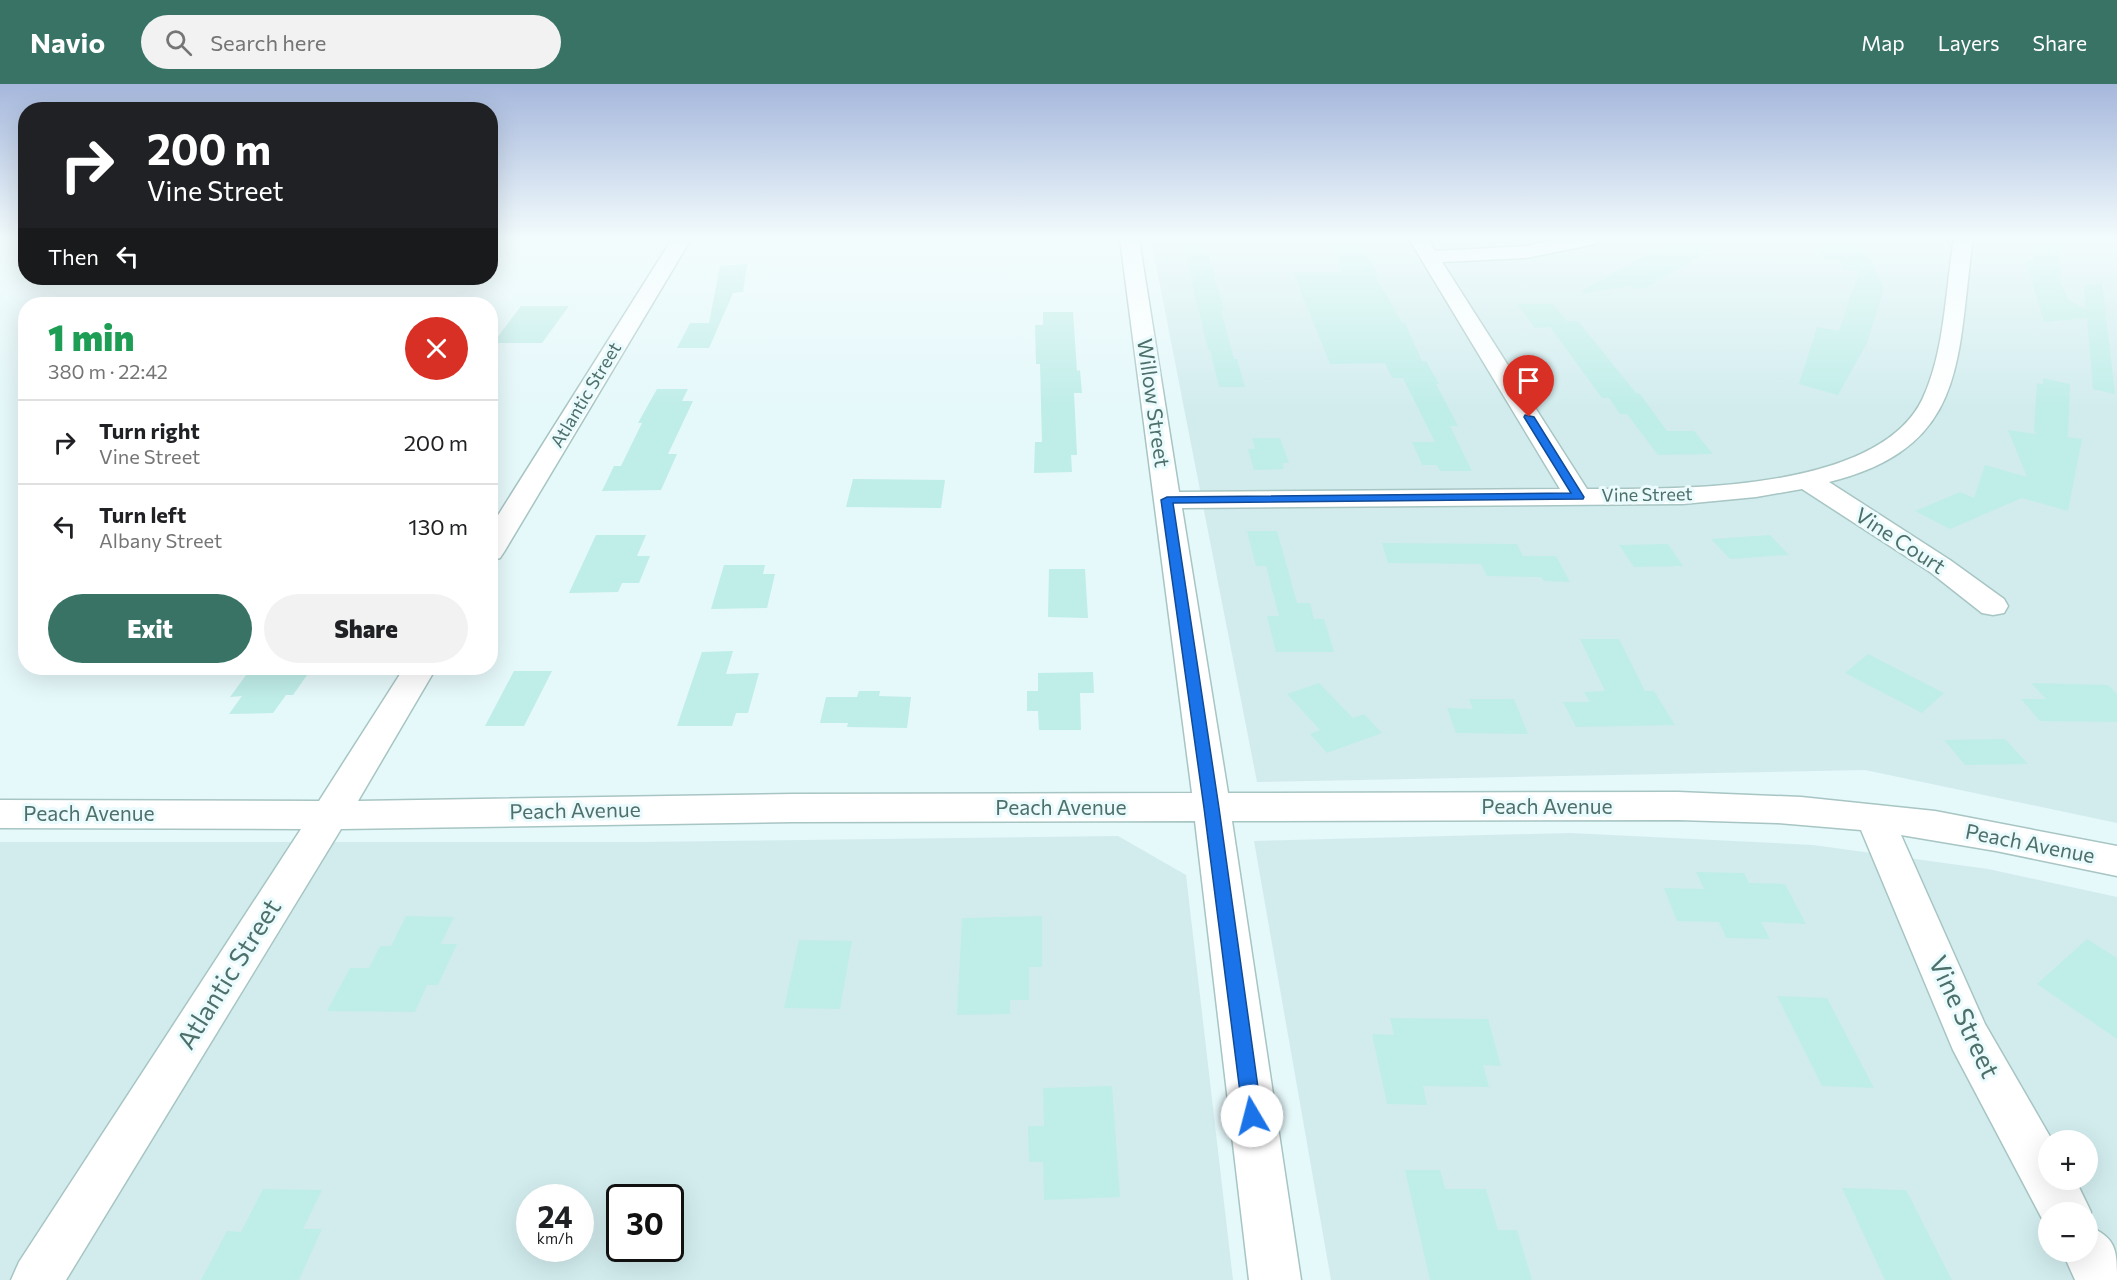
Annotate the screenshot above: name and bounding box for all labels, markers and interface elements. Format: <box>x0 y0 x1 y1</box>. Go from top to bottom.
search box <box>141 15 561 69</box>
text: Navio <box>30 25 105 59</box>
icon: search <box>162 26 195 59</box>
text: Search here <box>210 29 326 56</box>
text: Map <box>1861 30 1905 55</box>
text: Layers <box>1938 30 2000 55</box>
text: Share <box>2033 30 2087 55</box>
text: 200 m <box>147 122 271 174</box>
icon: right <box>48 126 126 204</box>
text: Vine Street <box>147 174 284 207</box>
icon: left <box>111 240 144 273</box>
text: Then <box>48 243 99 270</box>
text: 1 min <box>48 314 134 358</box>
button: close <box>405 317 468 380</box>
street label: Willow Street <box>1133 337 1176 469</box>
street label: Atlantic Street <box>545 338 625 451</box>
pin <box>1503 355 1554 417</box>
text: 380 m · 22:42 <box>48 359 168 383</box>
icon: arrive <box>1512 364 1545 397</box>
text: Turn right <box>99 417 200 444</box>
icon: right <box>48 426 81 459</box>
text: 200 m <box>404 429 468 456</box>
text: Vine Street <box>99 444 200 468</box>
street label: Vine Street <box>1601 482 1693 506</box>
text: Turn left <box>99 501 186 528</box>
street label: Vine Court <box>1851 501 1951 578</box>
icon: left <box>48 510 81 543</box>
text: 130 m <box>408 513 468 540</box>
text: Albany Street <box>99 528 222 552</box>
button: Exit <box>48 594 252 663</box>
button: Share <box>264 594 468 663</box>
street label: Peach Avenue <box>1481 793 1613 818</box>
street label: Peach Avenue <box>995 794 1127 819</box>
street label: Peach Avenue <box>509 796 641 823</box>
street label: Peach Avenue <box>23 800 155 825</box>
street label: Peach Avenue <box>1963 818 2097 867</box>
street label: Atlantic Street <box>169 892 286 1054</box>
street label: Vine Street <box>1923 950 2007 1083</box>
position arrow <box>1220 1084 1284 1148</box>
map controls <box>2038 1130 2098 1262</box>
button: + <box>2038 1130 2098 1190</box>
speed limit sign: 30 <box>606 1184 684 1262</box>
text: 24 <box>537 1197 573 1234</box>
button: − <box>2038 1202 2098 1262</box>
text: km/h <box>537 1229 573 1247</box>

